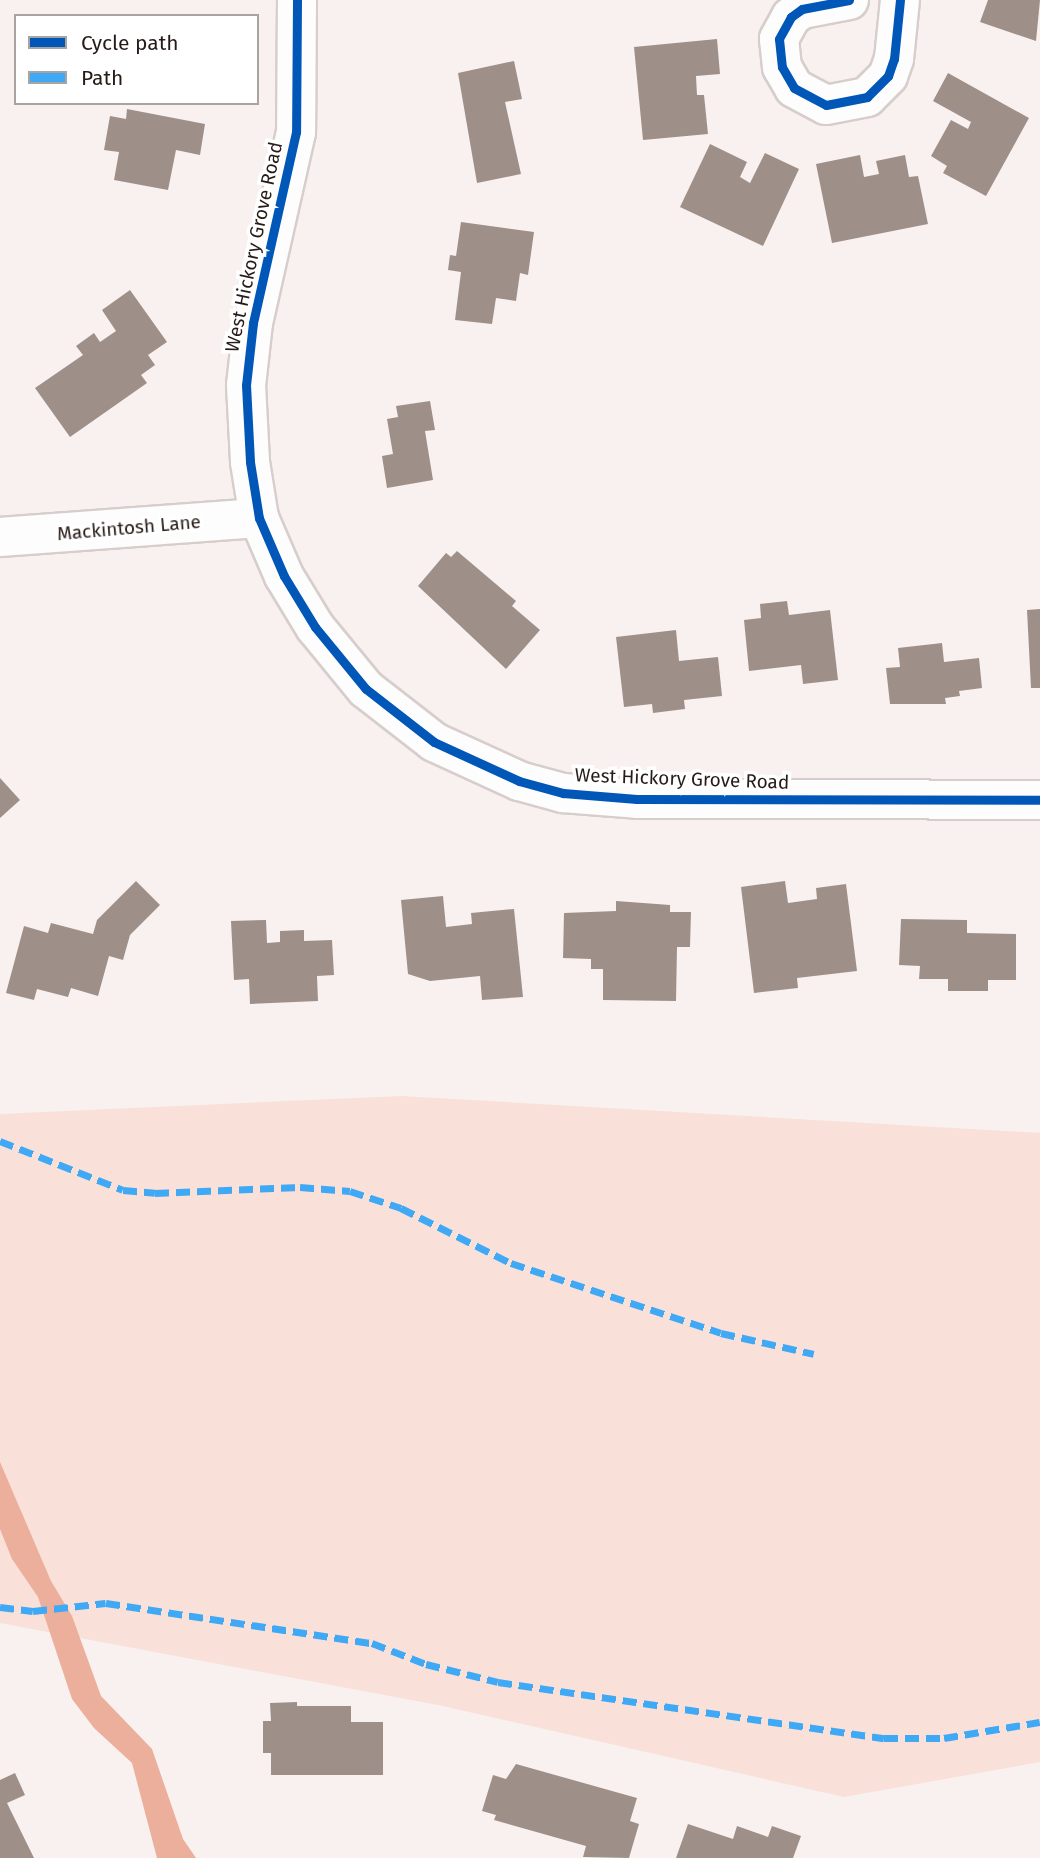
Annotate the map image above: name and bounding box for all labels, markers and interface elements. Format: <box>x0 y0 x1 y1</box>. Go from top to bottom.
legend <box>14 14 259 105</box>
text: Cycle path <box>81 30 179 56</box>
text: Path <box>81 65 123 91</box>
street label: West Hickory Grove Road <box>221 140 287 354</box>
street label: Mackintosh Lane <box>56 510 202 546</box>
street label: West Hickory Grove Road <box>574 764 790 794</box>

